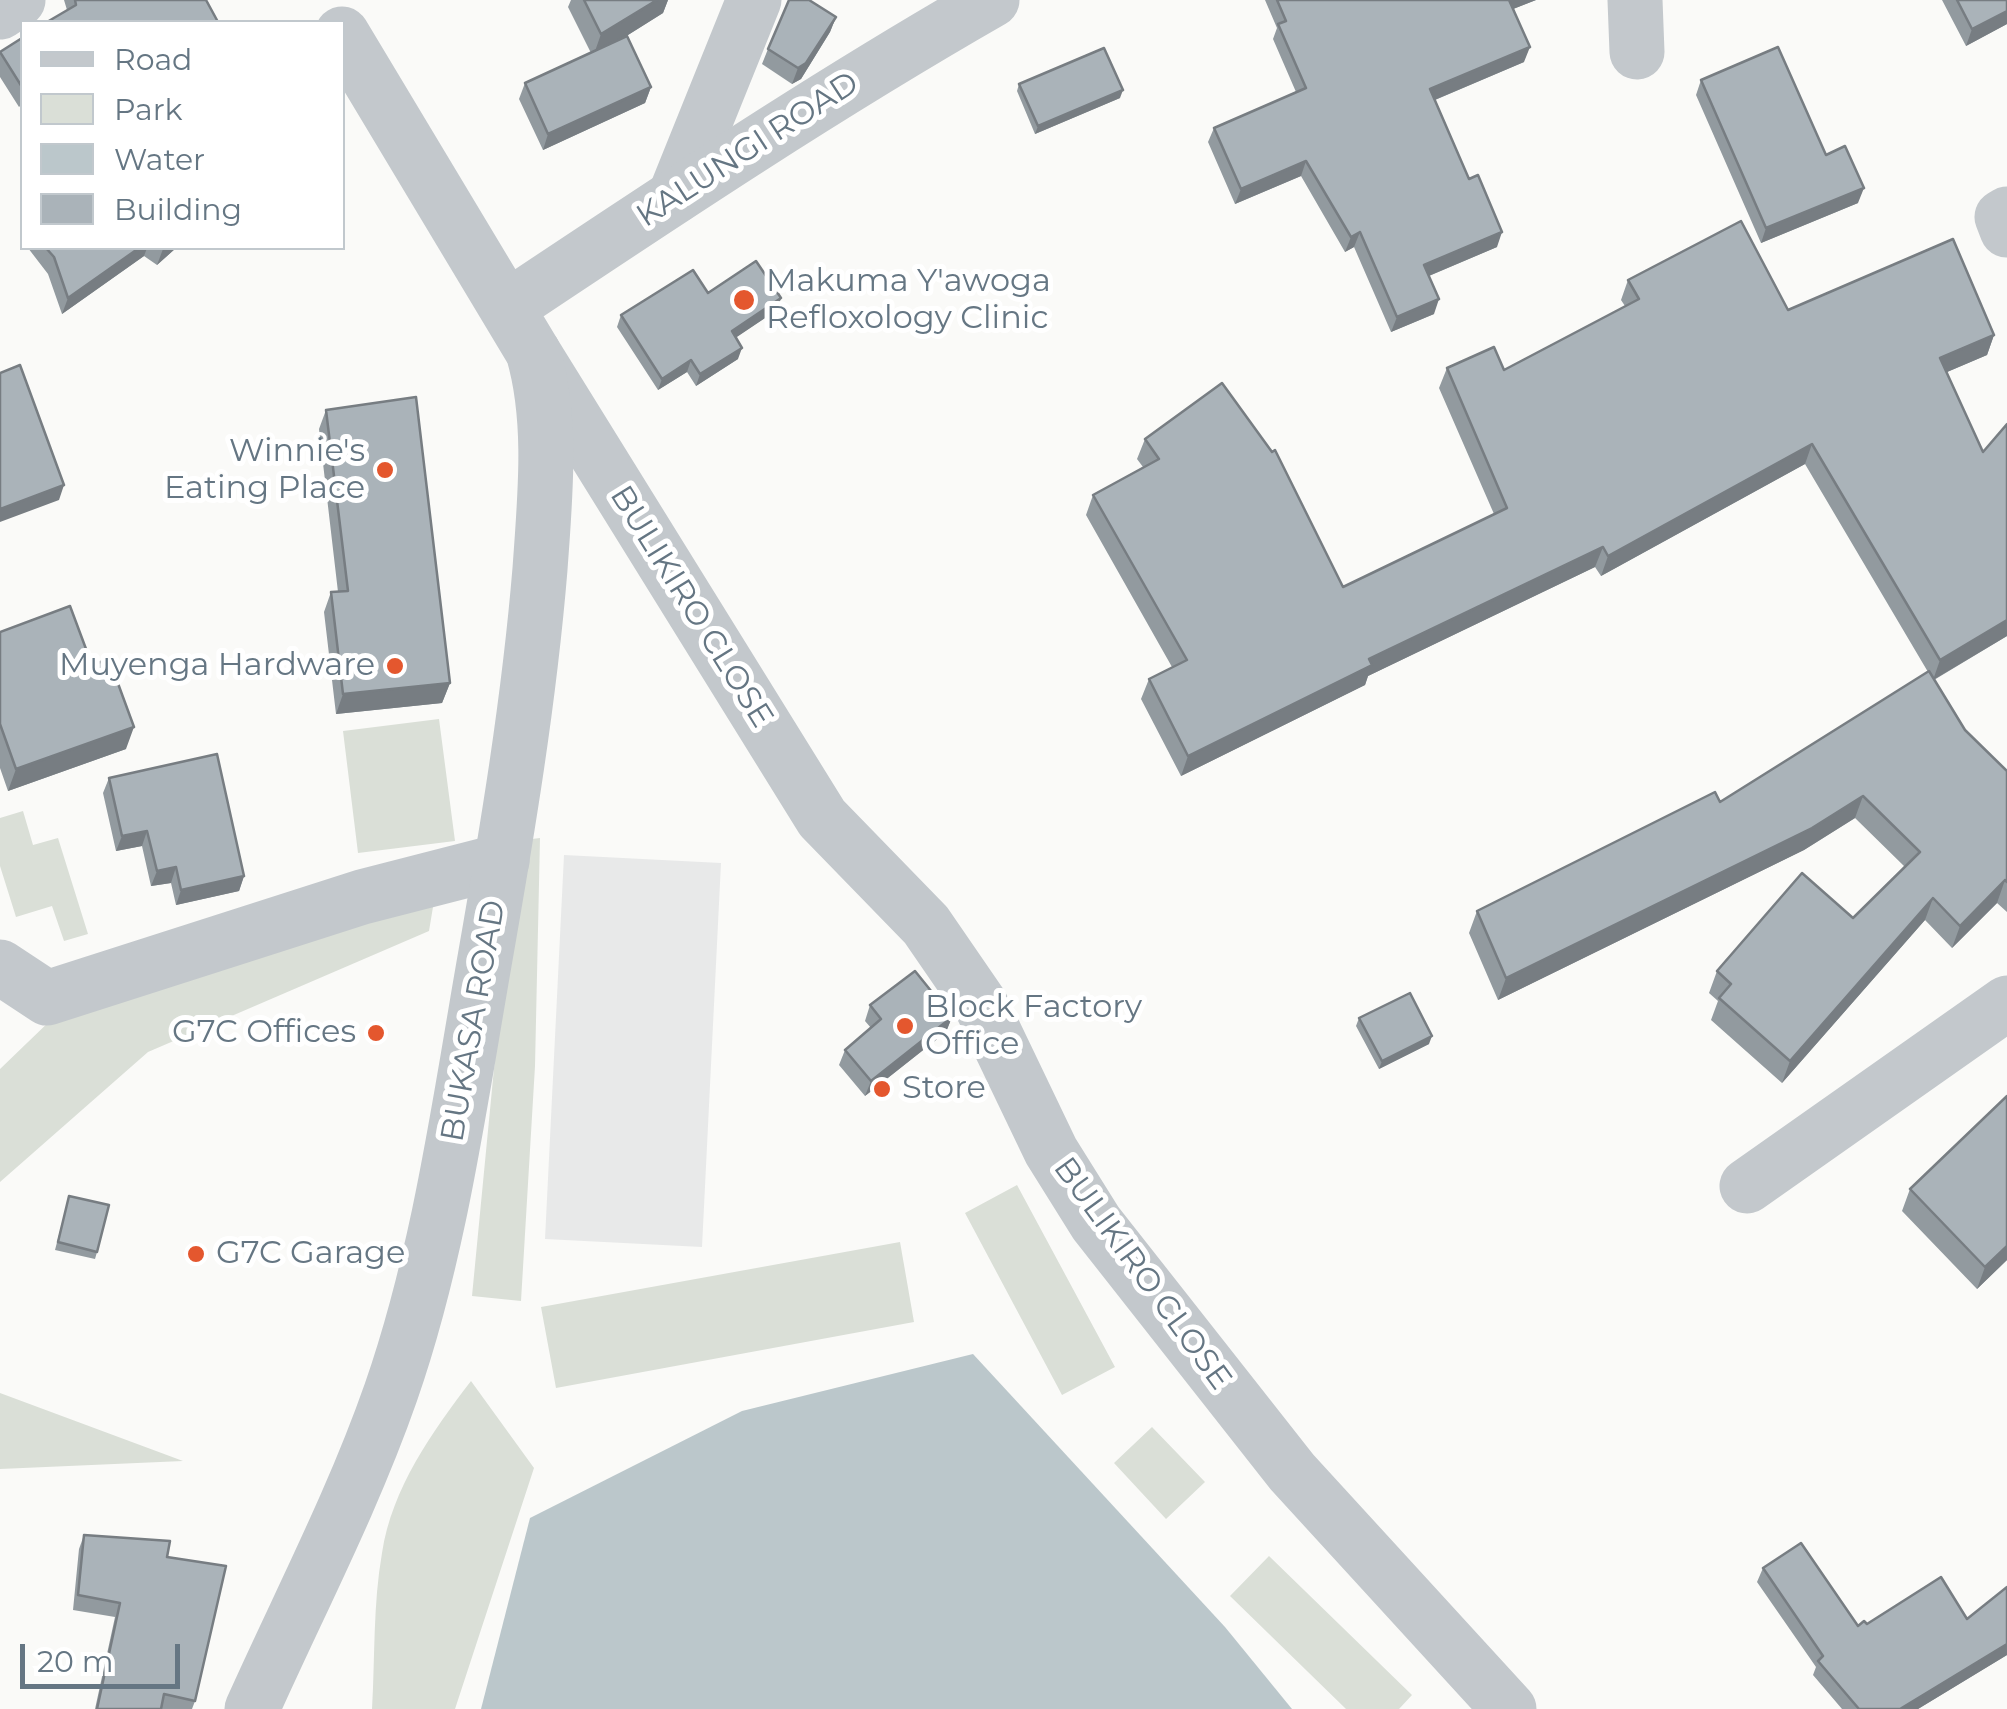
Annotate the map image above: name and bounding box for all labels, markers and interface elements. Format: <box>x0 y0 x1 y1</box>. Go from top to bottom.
legend <box>20 20 345 250</box>
text: Road <box>114 41 192 78</box>
street label: KALUNGI ROAD <box>630 64 866 236</box>
text: Park <box>114 91 183 128</box>
text: Water <box>114 141 205 178</box>
text: Building <box>114 191 242 228</box>
place label: Makuma Y'awoga Refloxology Clinic <box>766 263 1051 338</box>
marker: Makuma Y'awoga Refloxology Clinic <box>731 287 757 313</box>
place label: Winnie's Eating Place <box>164 433 365 508</box>
marker: Winnie's Eating Place <box>374 459 396 481</box>
street label: BULIKIRO CLOSE <box>601 479 781 735</box>
place label: Muyenga Hardware <box>59 647 375 685</box>
marker: Muyenga Hardware <box>384 655 406 677</box>
street label: BUKASA ROAD <box>434 897 514 1145</box>
place label: Block Factory Office <box>925 989 1142 1064</box>
place label: G7C Offices <box>172 1014 356 1052</box>
marker: Block Factory Office <box>894 1015 916 1037</box>
marker: G7C Offices <box>365 1022 387 1044</box>
place label: Store <box>902 1070 986 1108</box>
marker: Store <box>871 1078 893 1100</box>
street label: BULIKIRO CLOSE <box>1045 1150 1239 1398</box>
place label: G7C Garage <box>216 1235 405 1273</box>
marker: G7C Garage <box>185 1243 207 1265</box>
scale bar <box>25 1624 185 1686</box>
text: 20 m <box>37 1643 114 1680</box>

